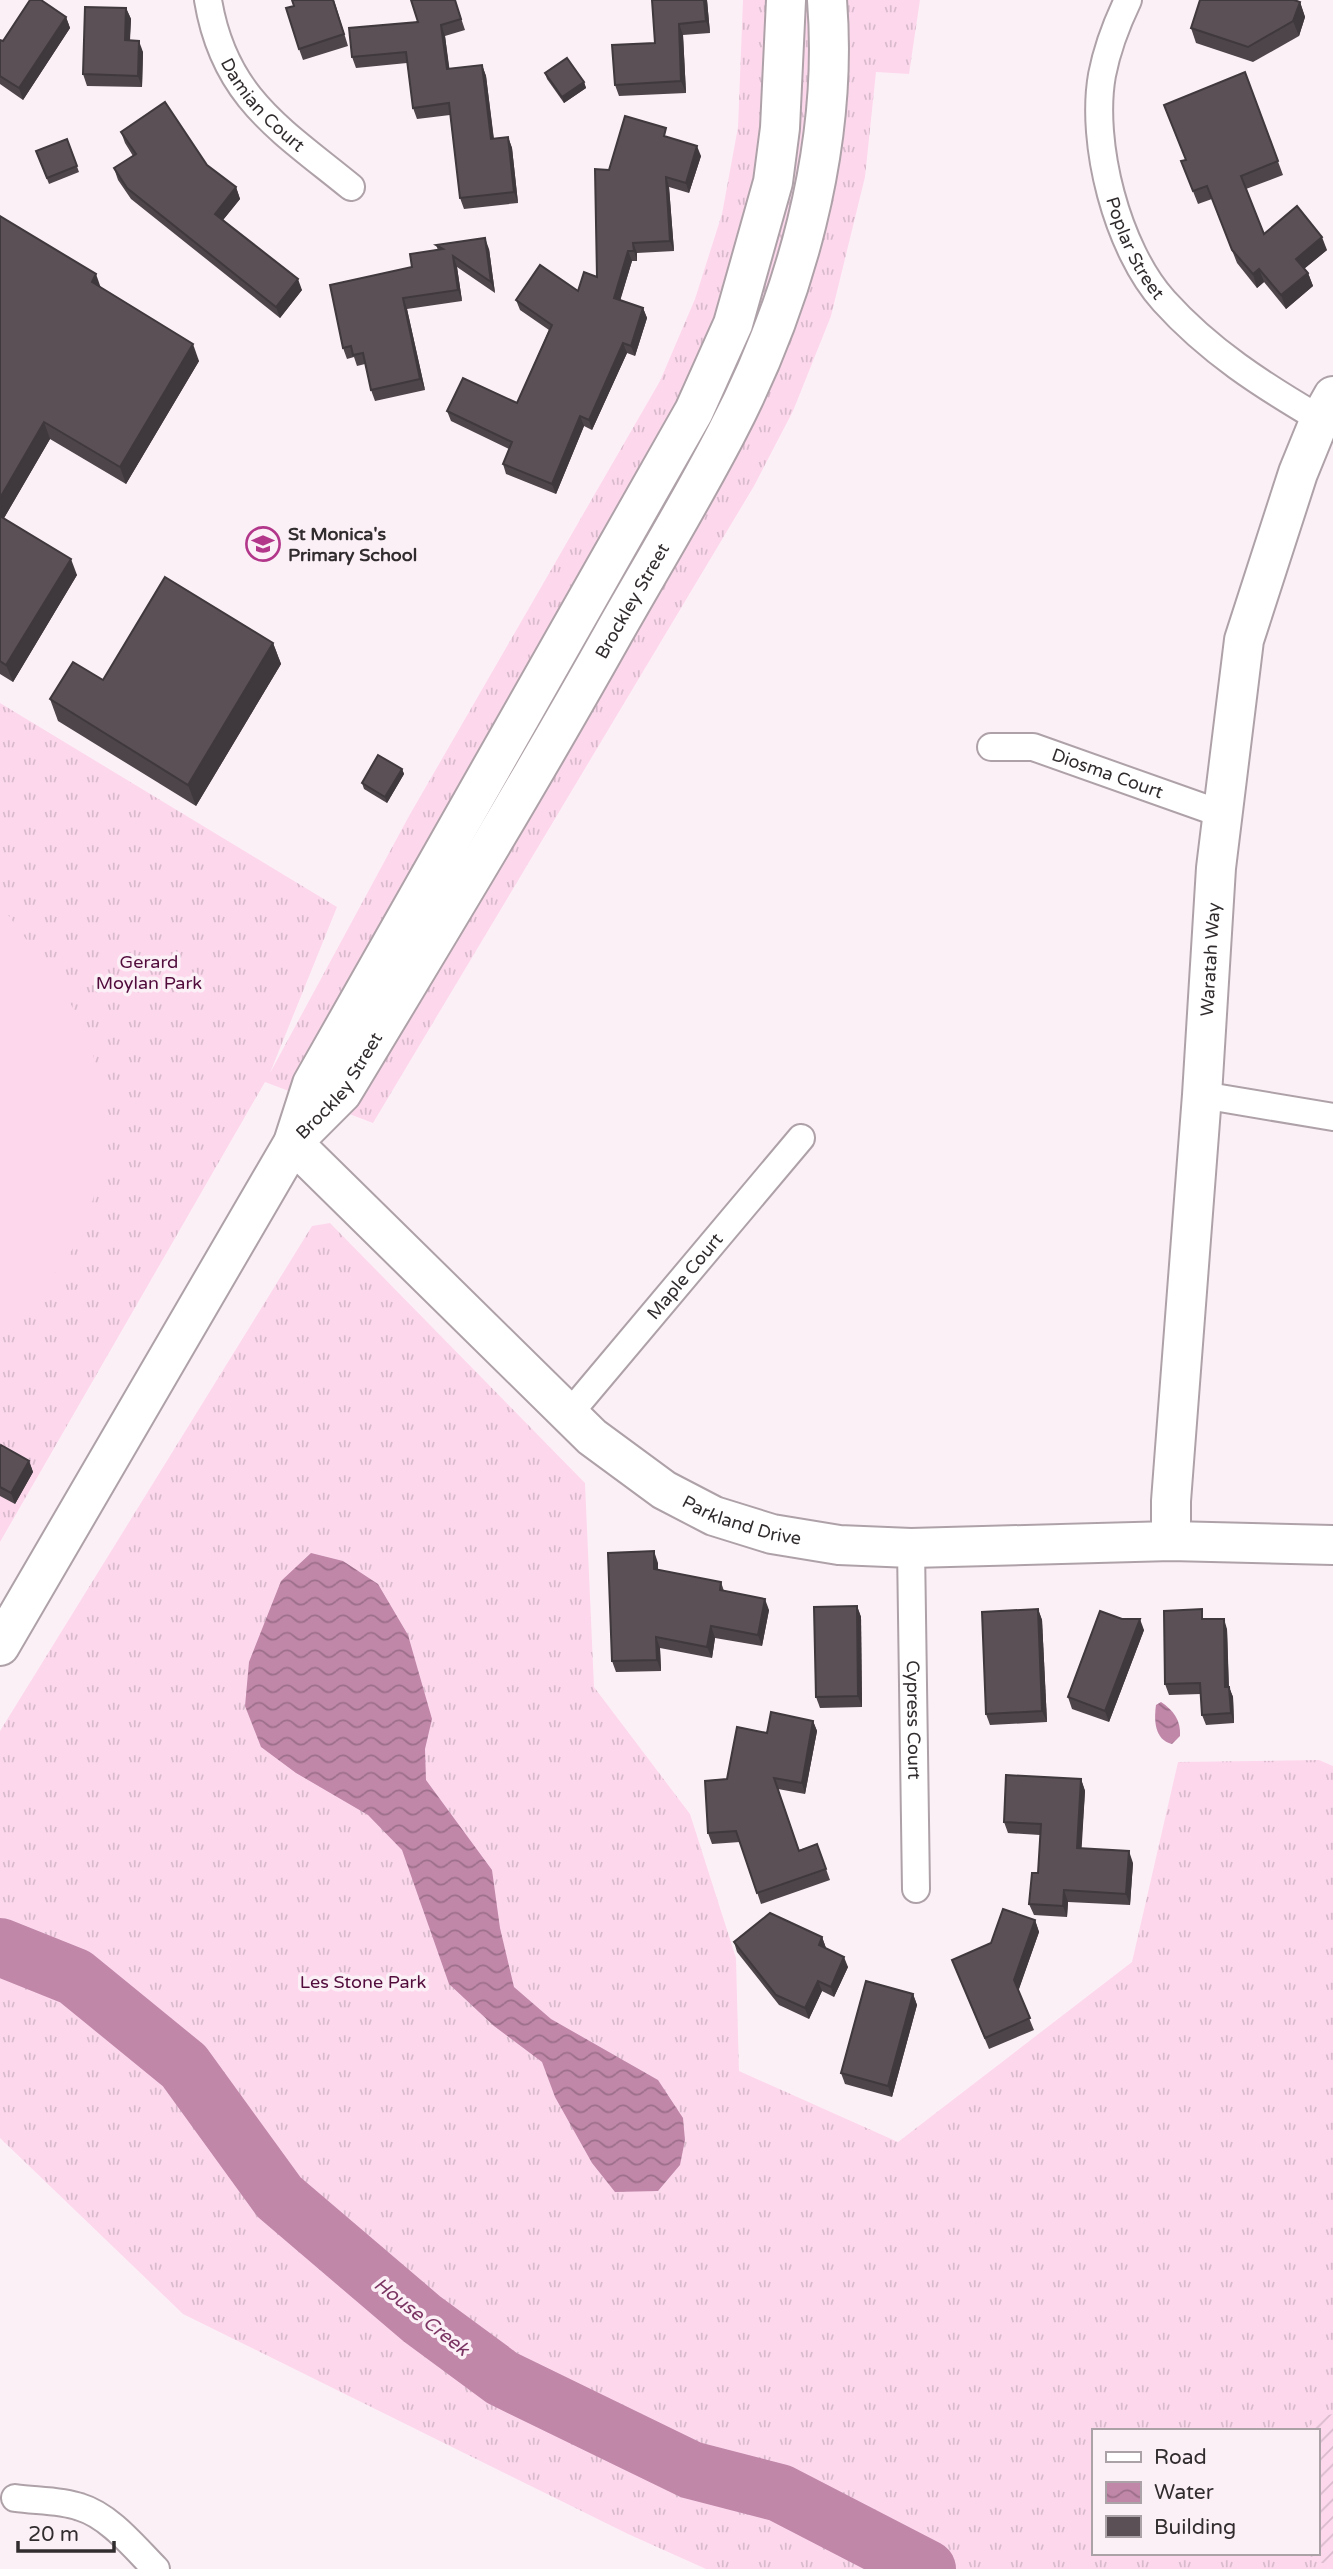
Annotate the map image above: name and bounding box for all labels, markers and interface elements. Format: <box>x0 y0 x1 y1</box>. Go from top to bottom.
street label: Damian Court <box>216 54 309 156</box>
street label: Poplar Street <box>1101 194 1169 304</box>
place label: St Monica's Primary School <box>288 523 417 566</box>
school or university icon: St Monica's Primary School <box>244 525 282 563</box>
street label: Brockley Street <box>590 539 674 663</box>
street label: Diosma Court <box>1049 744 1166 803</box>
street label: Waratah Way <box>1196 901 1225 1017</box>
park label: Gerard Moylan Park <box>96 951 202 994</box>
street label: Brockley Street <box>291 1028 387 1144</box>
street label: Maple Court <box>642 1228 727 1324</box>
street label: Parkland Drive <box>678 1490 803 1550</box>
street label: Cypress Court <box>902 1660 925 1780</box>
park label: Les Stone Park <box>300 1971 426 1993</box>
water label: House Creek <box>370 2273 474 2362</box>
legend <box>1092 2429 1319 2555</box>
text: Road <box>1154 2445 1207 2470</box>
text: Water <box>1154 2480 1214 2505</box>
scale bar <box>18 2510 114 2554</box>
text: Building <box>1154 2515 1236 2540</box>
text: 20 m <box>28 2522 79 2547</box>

